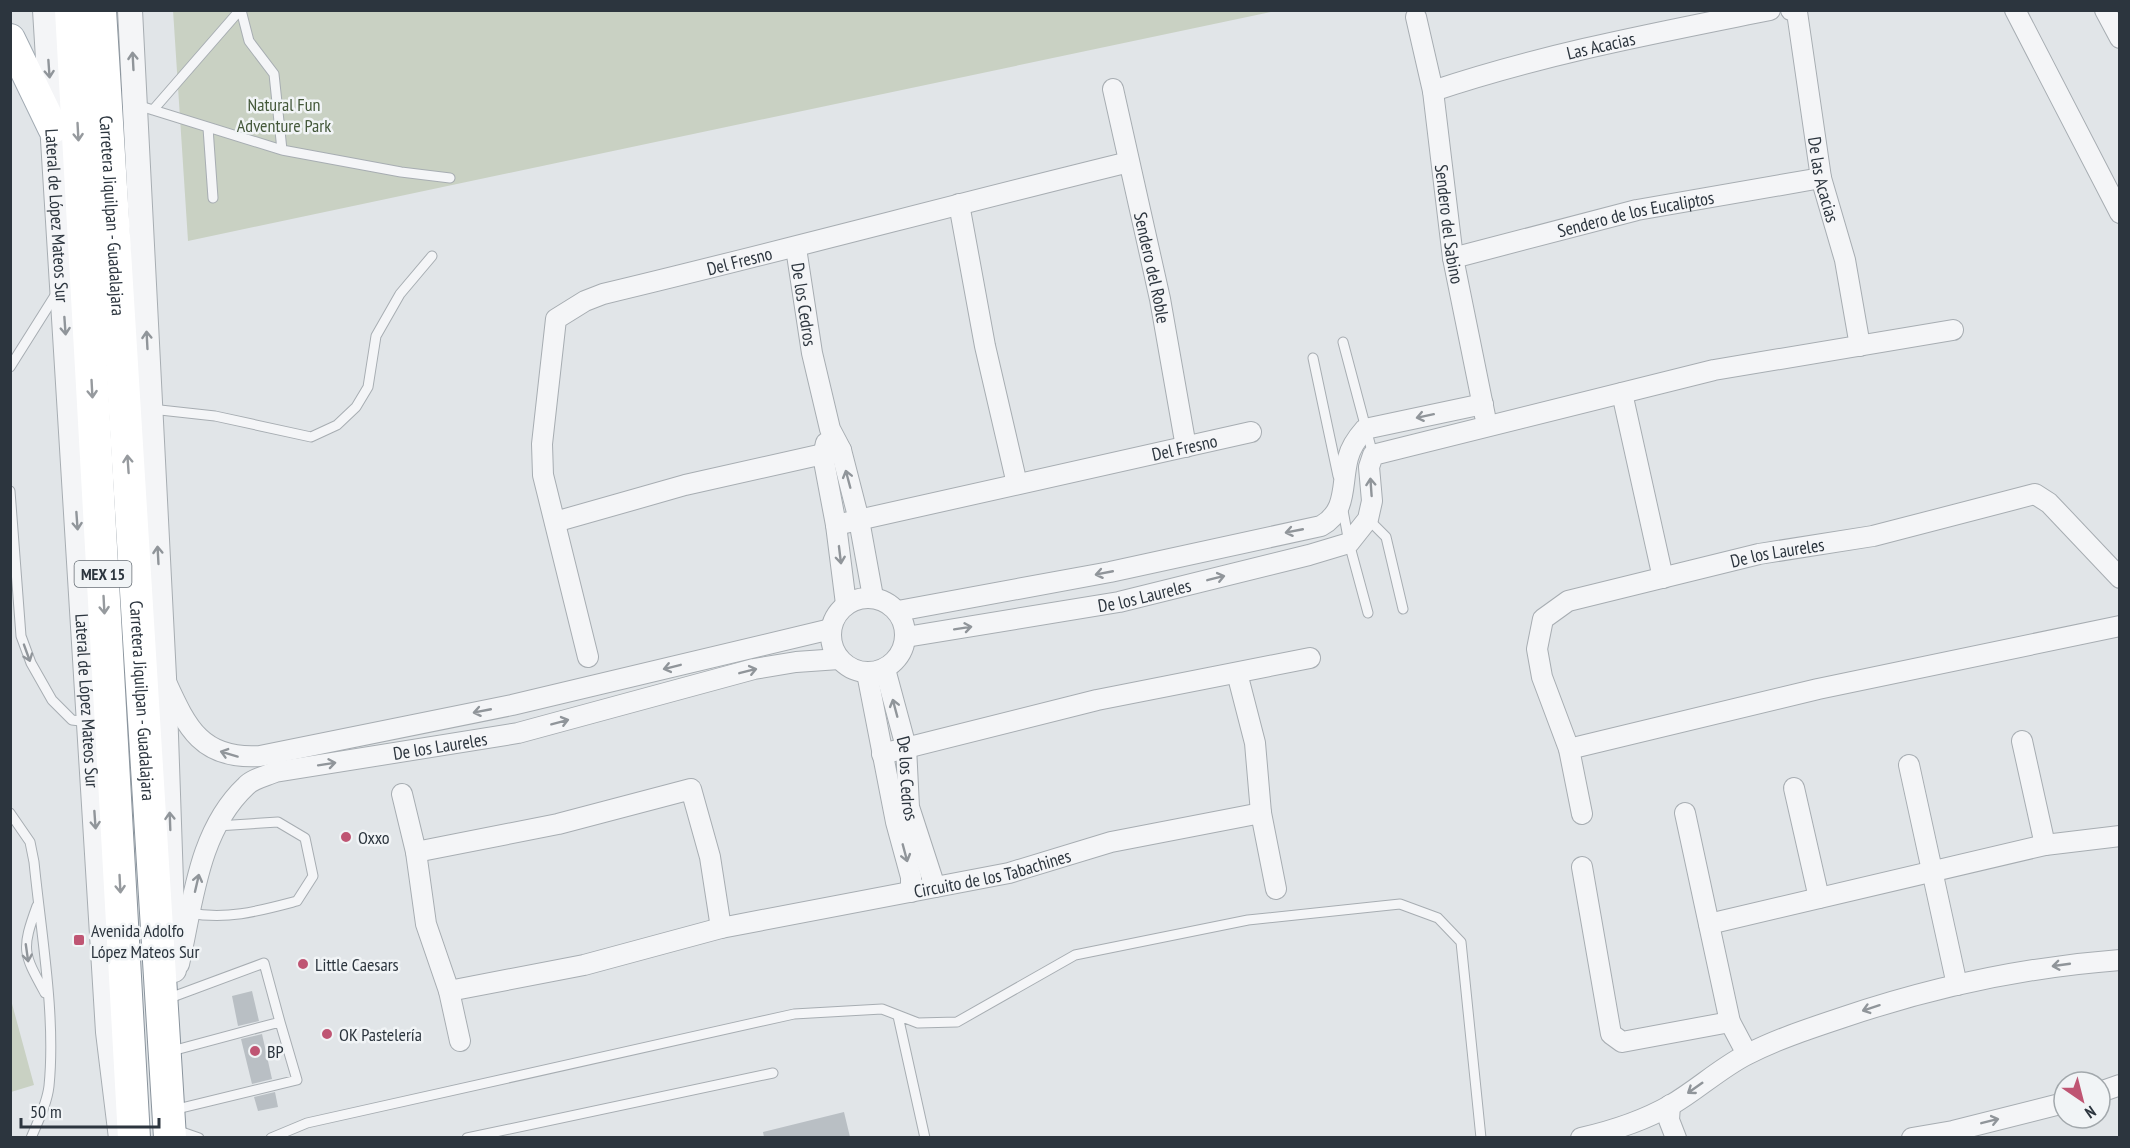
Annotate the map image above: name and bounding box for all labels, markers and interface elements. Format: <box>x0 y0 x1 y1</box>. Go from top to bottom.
street label: Las Acacias <box>1564 26 1637 64</box>
one-way arrow <box>127 52 138 72</box>
one-way arrow <box>44 58 55 78</box>
park label: Natural Fun Adventure Park <box>237 93 331 137</box>
street label: Carretera Jiquilpan - Guadalajara <box>95 115 130 316</box>
one-way arrow <box>73 121 84 141</box>
street label: Lateral de López Mateos Sur <box>41 128 75 303</box>
street label: De las Acacias <box>1804 135 1845 225</box>
street label: Sendero del Sabino <box>1430 163 1469 286</box>
street label: Sendero de los Eucaliptos <box>1555 185 1715 242</box>
street label: Sendero del Roble <box>1129 210 1176 325</box>
street label: Del Fresno <box>704 241 775 280</box>
street label: De los Cedros <box>787 261 822 348</box>
one-way arrow <box>60 316 71 336</box>
one-way arrow <box>141 330 152 350</box>
one-way arrow <box>87 379 98 399</box>
one-way arrow <box>1416 411 1436 422</box>
street label: Del Fresno <box>1149 428 1220 465</box>
one-way arrow <box>122 454 133 474</box>
one-way arrow <box>842 469 853 488</box>
one-way arrow <box>1365 477 1376 497</box>
one-way arrow <box>71 511 82 531</box>
one-way arrow <box>1285 526 1305 537</box>
street label: De los Laureles <box>1728 532 1826 572</box>
one-way arrow <box>835 544 846 564</box>
one-way arrow <box>152 546 163 566</box>
road number: MEX 15 <box>74 561 132 587</box>
one-way arrow <box>1095 568 1114 579</box>
one-way arrow <box>1207 572 1226 584</box>
street label: De los Laureles <box>1096 573 1193 617</box>
one-way arrow <box>99 595 110 615</box>
street label: Carretera Jiquilpan - Guadalajara <box>125 600 161 802</box>
street label: Lateral de López Mateos Sur <box>71 613 104 788</box>
one-way arrow <box>953 622 973 633</box>
one-way arrow <box>23 643 34 662</box>
one-way arrow <box>663 661 682 673</box>
one-way arrow <box>738 665 757 676</box>
one-way arrow <box>889 699 901 718</box>
one-way arrow <box>473 706 492 718</box>
one-way arrow <box>550 716 569 727</box>
street label: De los Laureles <box>391 727 489 764</box>
street label: De los Cedros <box>892 733 924 823</box>
one-way arrow <box>220 748 239 759</box>
one-way arrow <box>316 759 336 770</box>
one-way arrow <box>90 810 101 830</box>
one-way arrow <box>164 811 175 831</box>
place label: Oxxo <box>358 826 390 849</box>
marker: Oxxo <box>339 830 353 844</box>
one-way arrow <box>899 843 911 862</box>
street label: Circuito de los Tabachines <box>912 843 1073 902</box>
one-way arrow <box>114 873 125 893</box>
one-way arrow <box>191 873 203 892</box>
place label: Avenida Adolfo López Mateos Sur <box>91 919 199 963</box>
marker: Avenida Adolfo López Mateos Sur <box>72 933 86 947</box>
one-way arrow <box>21 942 32 962</box>
place label: Little Caesars <box>315 953 399 976</box>
marker: Little Caesars <box>296 957 310 971</box>
one-way arrow <box>2052 960 2072 971</box>
one-way arrow <box>1862 1003 1881 1014</box>
place label: OK Pastelería <box>339 1023 422 1046</box>
marker: OK Pastelería <box>320 1027 334 1041</box>
place label: BP <box>267 1040 284 1063</box>
marker: BP <box>248 1044 262 1058</box>
north arrow <box>2052 1070 2112 1130</box>
one-way arrow <box>1687 1082 1703 1094</box>
scale bar <box>21 1091 159 1129</box>
text: 50 m <box>30 1100 62 1123</box>
text: N <box>2081 1102 2100 1123</box>
one-way arrow <box>1980 1115 1999 1127</box>

